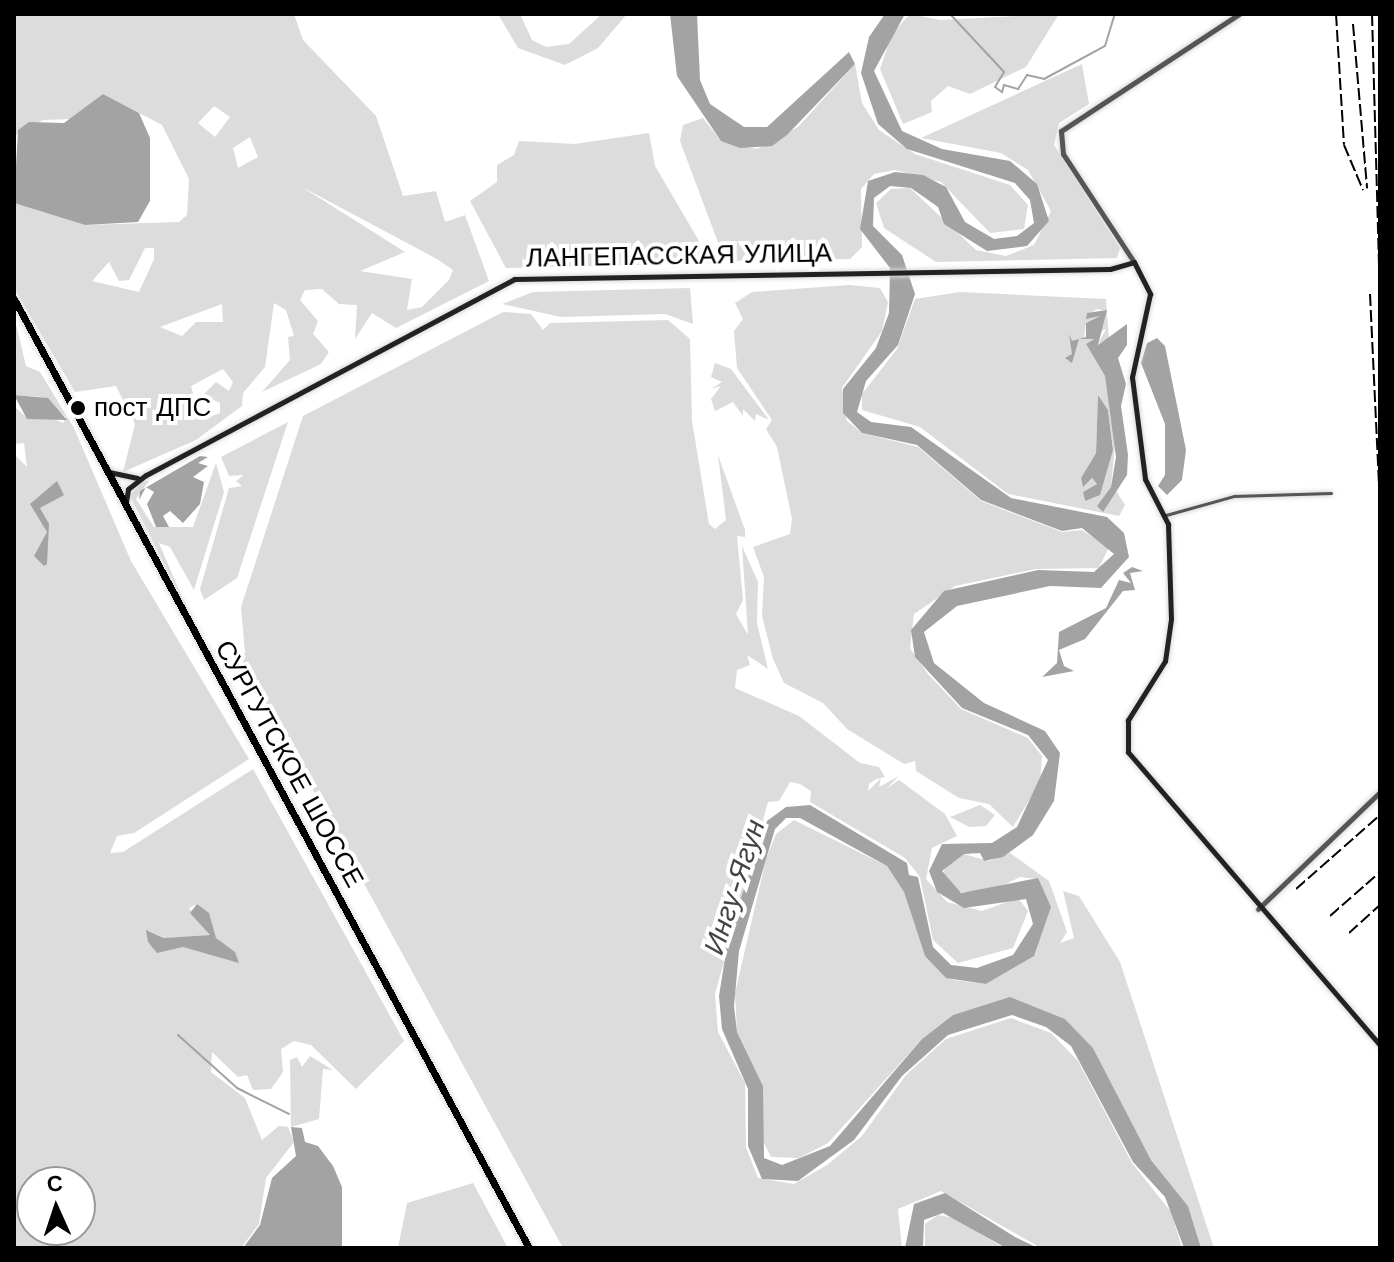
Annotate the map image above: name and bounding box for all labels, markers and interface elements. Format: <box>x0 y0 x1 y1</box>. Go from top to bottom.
street label: ЛАНГЕПАССКАЯ УЛИЦА <box>526 238 832 274</box>
place label: пост ДПС <box>94 392 211 424</box>
marker: пост ДПС <box>69 399 87 417</box>
street label: СУРГУТСКОЕ ШОССЕ <box>208 635 370 893</box>
water label: Ингу-Ягун <box>697 815 773 959</box>
north arrow <box>16 1166 96 1246</box>
text: С <box>46 1171 63 1196</box>

